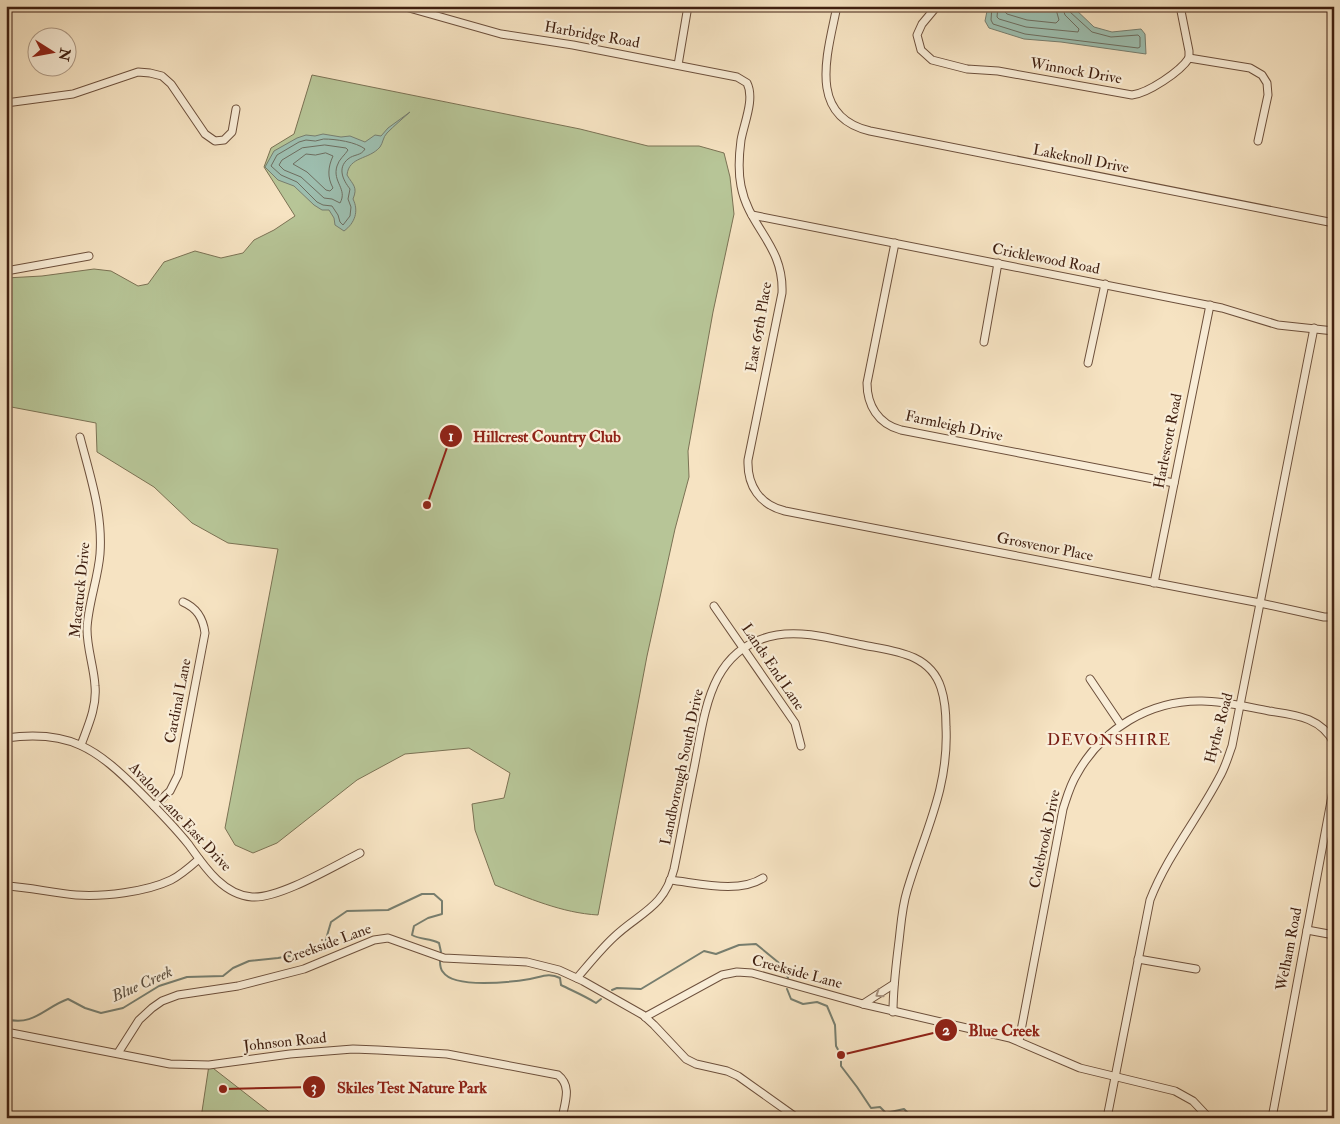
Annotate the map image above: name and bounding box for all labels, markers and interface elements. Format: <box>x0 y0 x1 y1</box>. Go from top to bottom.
street label: Harbridge Road <box>543 17 642 53</box>
north arrow <box>28 28 78 78</box>
text: N <box>55 46 74 63</box>
street label: Winnock Drive <box>1028 53 1123 88</box>
street label: Lakeknoll Drive <box>1031 140 1131 178</box>
street label: Cricklewood Road <box>991 239 1102 279</box>
street label: East 65th Place <box>742 280 776 374</box>
street label: Harlescott Road <box>1149 391 1187 490</box>
street label: Farmleigh Drive <box>904 406 1004 446</box>
callout: Hillcrest Country Club <box>438 420 631 451</box>
text: 1 <box>448 427 454 446</box>
text: Hillcrest Country Club <box>473 427 621 448</box>
street label: Grosvenor Place <box>995 528 1095 566</box>
street label: Macatuck Drive <box>66 541 94 639</box>
street label: Lands End Lane <box>737 620 809 714</box>
street label: Cardinal Lane <box>160 657 196 745</box>
street label: Landborough South Drive <box>656 687 708 847</box>
street label: Hythe Road <box>1200 690 1238 765</box>
district label: DEVONSHIRE <box>1047 730 1171 750</box>
street label: Avalon Lane East Drive <box>124 758 235 876</box>
street label: Colebrook Drive <box>1025 788 1065 890</box>
street label: Welham Road <box>1271 905 1306 993</box>
street label: Creekside Lane <box>280 919 374 969</box>
street label: Creekside Lane <box>750 951 844 993</box>
water label: Blue Creek <box>107 962 176 1007</box>
one-way arrow <box>875 988 884 997</box>
callout: Blue Creek <box>933 1015 1050 1046</box>
text: 2 <box>942 1021 950 1040</box>
text: Blue Creek <box>968 1021 1040 1041</box>
street label: Johnson Road <box>242 1028 328 1057</box>
callout: Skiles Test Nature Park <box>302 1072 497 1103</box>
text: 3 <box>311 1078 317 1097</box>
text: Skiles Test Nature Park <box>337 1078 487 1098</box>

